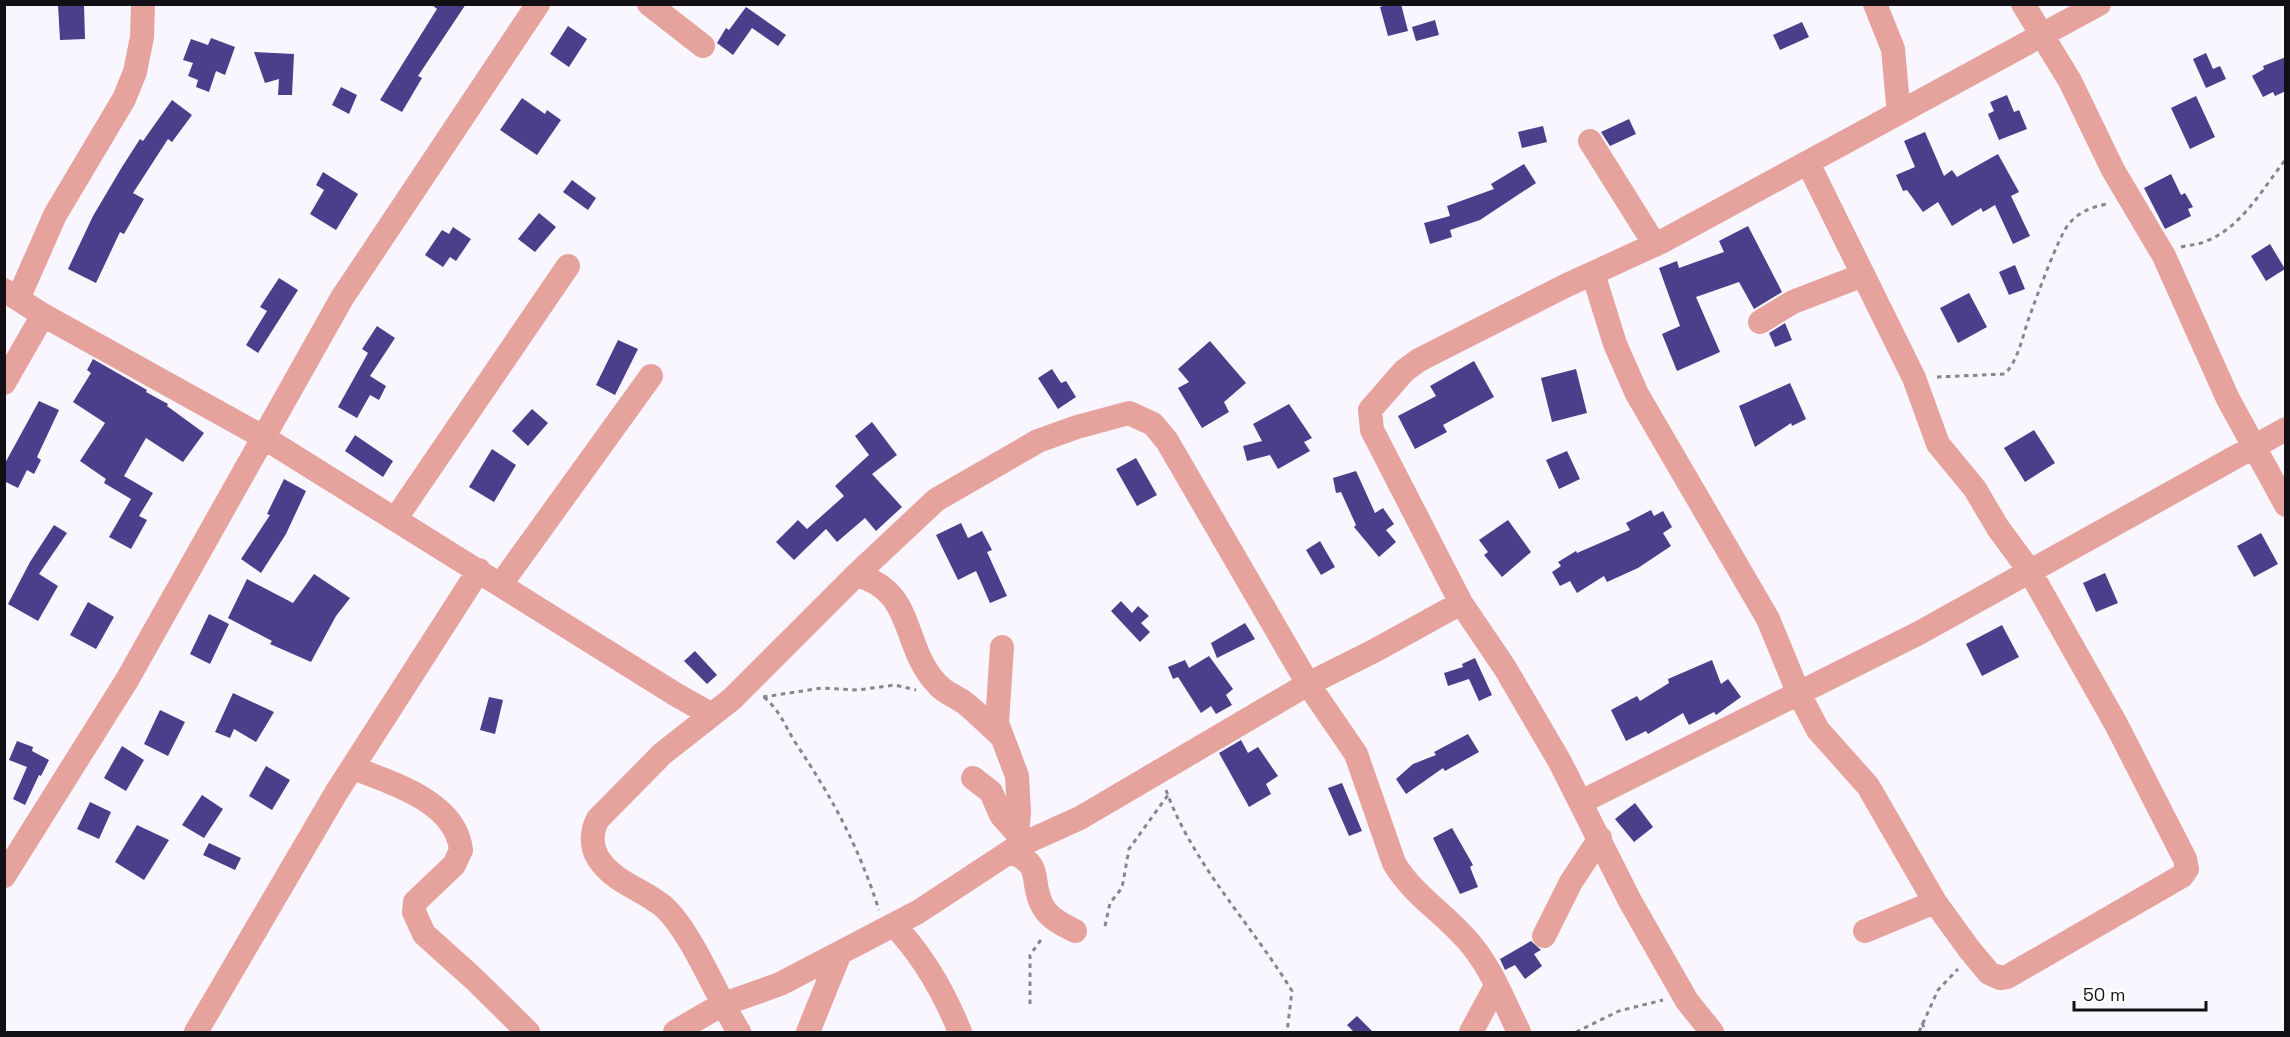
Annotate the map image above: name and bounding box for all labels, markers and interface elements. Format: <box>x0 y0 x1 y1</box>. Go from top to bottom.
scale bar <box>2074 974 2206 1012</box>
text: 50 m <box>2083 983 2125 1006</box>

